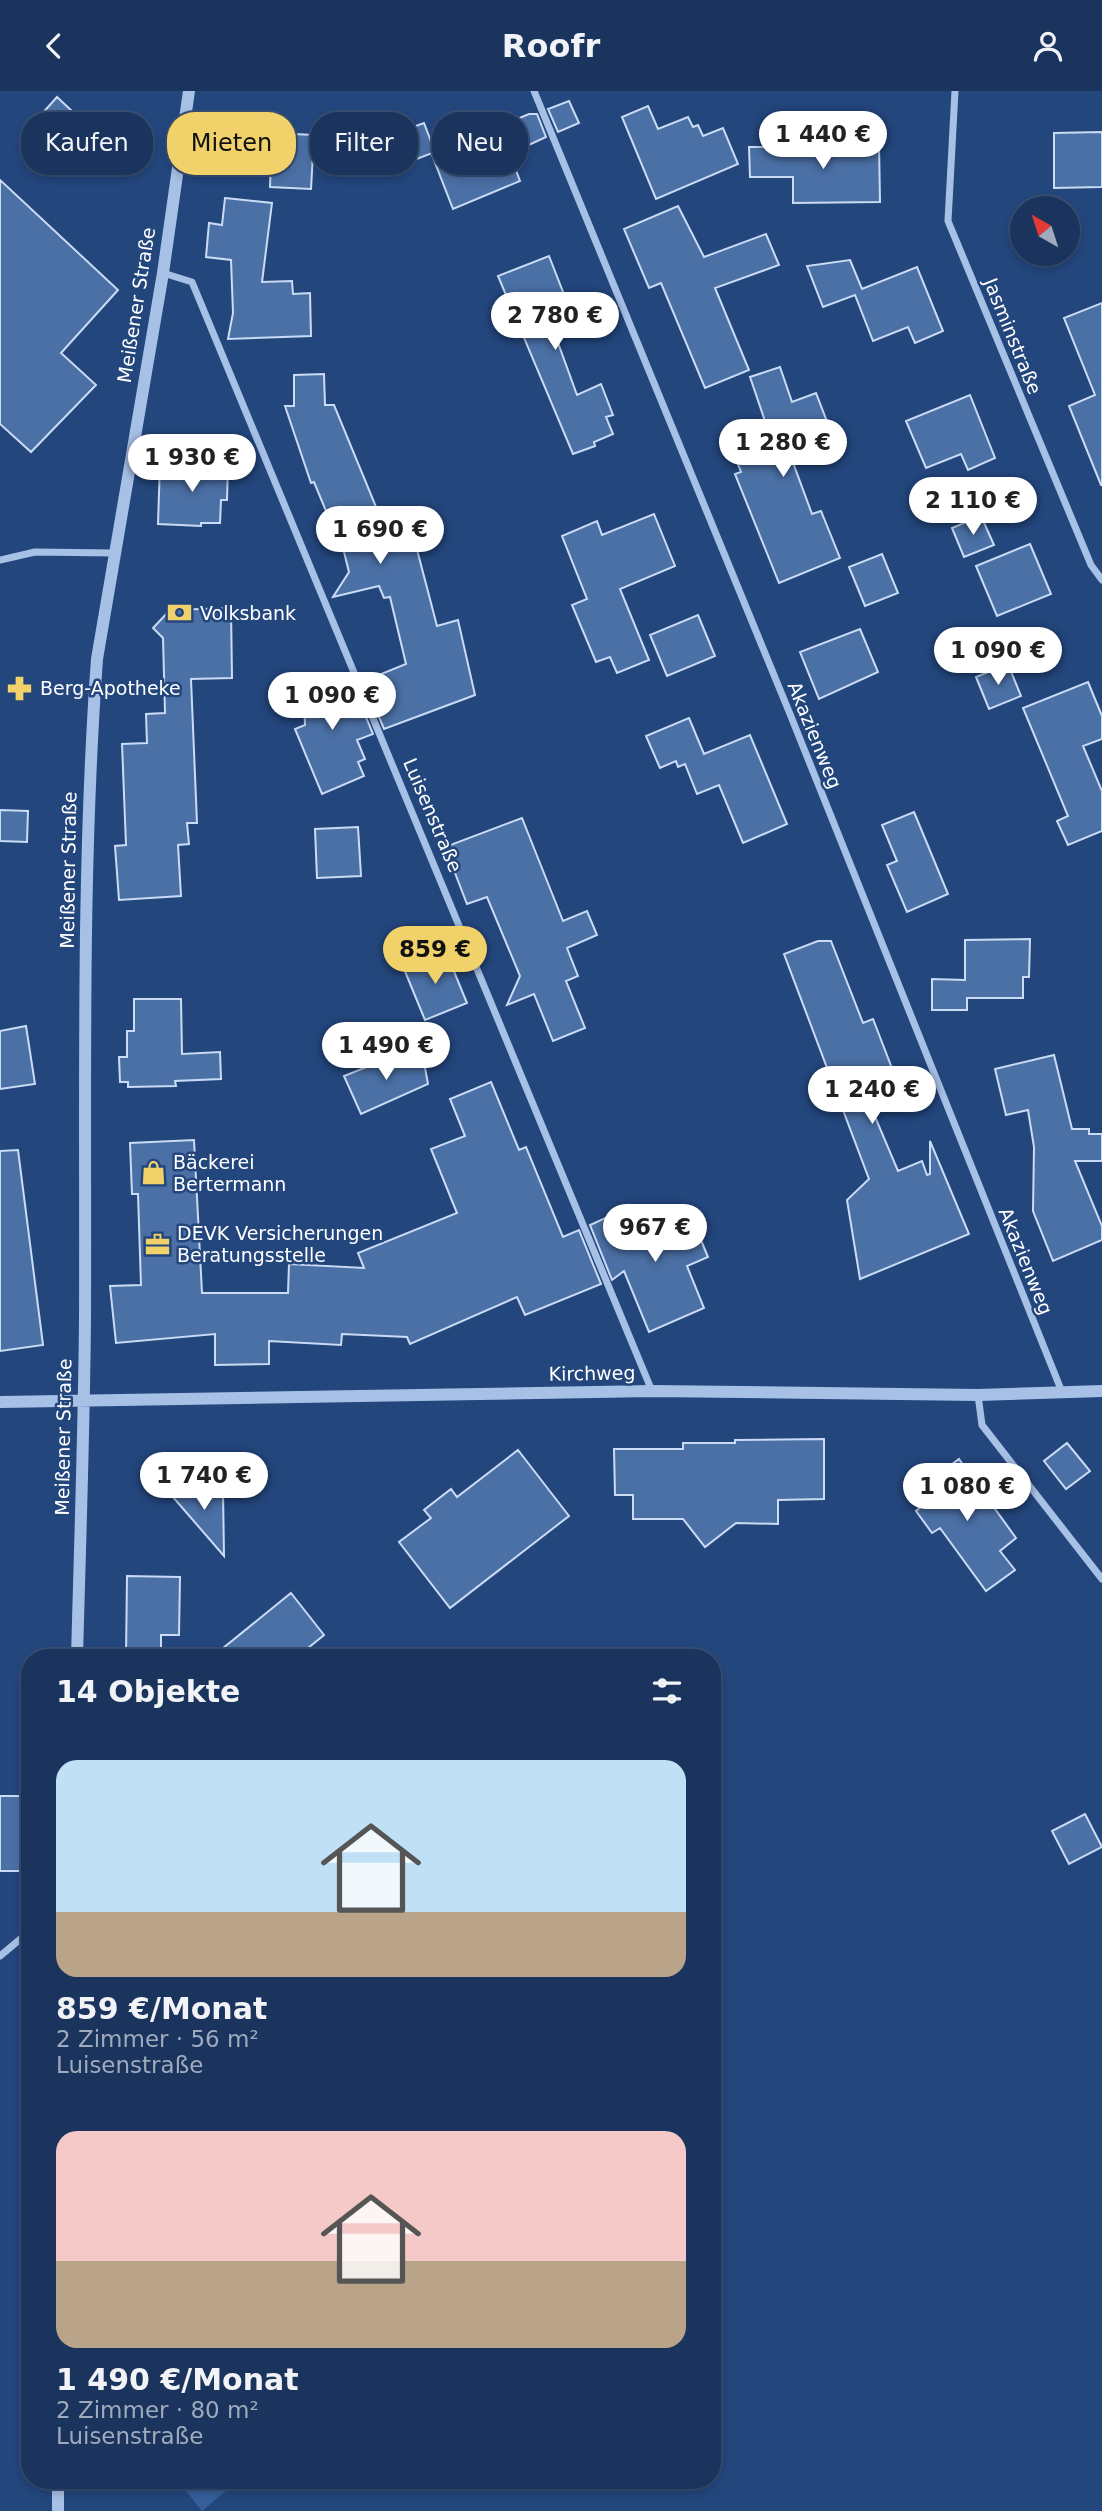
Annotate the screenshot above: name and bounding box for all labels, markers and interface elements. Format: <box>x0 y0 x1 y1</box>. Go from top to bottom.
icon: back <box>35 27 73 65</box>
text: Roofr <box>502 27 600 65</box>
icon: person <box>1029 27 1067 65</box>
pin: 1 440 € <box>758 111 888 171</box>
chip: Kaufen <box>21 112 153 175</box>
chip: Mieten <box>167 112 296 175</box>
chip: Filter <box>310 112 418 175</box>
chip: Neu <box>432 112 528 175</box>
text: 1 440 € <box>775 121 871 147</box>
north arrow <box>1010 196 1080 266</box>
map controls <box>1010 196 1080 266</box>
street label: Meißener Straße <box>113 226 159 384</box>
street label: Jasminstraße <box>979 274 1046 397</box>
pin: 2 780 € <box>490 293 620 352</box>
text: 2 780 € <box>507 302 603 328</box>
pin: 1 280 € <box>718 419 848 479</box>
text: 1 280 € <box>735 429 831 455</box>
pin: 1 930 € <box>127 435 257 494</box>
text: 1 930 € <box>144 444 240 470</box>
pin: 2 110 € <box>908 477 1038 537</box>
text: 2 110 € <box>925 487 1021 513</box>
pin: 1 690 € <box>315 507 445 566</box>
text: 1 690 € <box>332 516 428 542</box>
bank icon: Volksbank <box>166 599 194 627</box>
place label: Volksbank <box>200 602 296 624</box>
pin: 1 090 € <box>933 627 1063 687</box>
text: 1 090 € <box>950 637 1046 663</box>
pin: 1 090 € <box>267 673 397 732</box>
pharmacy icon: Berg-Apotheke <box>6 674 34 702</box>
place label: Berg-Apotheke <box>40 677 181 699</box>
street label: Akazienweg <box>784 678 846 792</box>
text: 1 090 € <box>284 682 380 708</box>
street label: Luisenstraße <box>399 755 467 875</box>
street label: Meißener Straße <box>56 791 80 949</box>
pin: 859 € <box>386 927 484 986</box>
text: 859 € <box>399 936 471 962</box>
pin: 1 490 € <box>321 1023 451 1082</box>
text: 1 490 € <box>338 1032 434 1058</box>
pin: 1 240 € <box>807 1067 937 1126</box>
text: 1 240 € <box>824 1076 920 1102</box>
place label: Bäckerei Bertermann <box>173 1151 286 1195</box>
shop icon: Bäckerei Bertermann <box>139 1159 167 1187</box>
street label: Akazienweg <box>995 1204 1057 1318</box>
pin: 967 € <box>606 1205 704 1264</box>
text: 967 € <box>619 1214 691 1240</box>
place label: DEVK Versicherungen Beratungsstelle <box>177 1222 383 1266</box>
office icon: DEVK Versicherungen Beratungsstelle <box>143 1230 171 1258</box>
street label: Meißener Straße <box>51 1358 75 1516</box>
street label: Kirchweg <box>548 1361 636 1385</box>
pin: 1 740 € <box>139 1453 269 1512</box>
text: 1 740 € <box>156 1462 252 1488</box>
pin: 1 080 € <box>902 1463 1032 1523</box>
text: 1 080 € <box>919 1473 1015 1499</box>
icon: filters <box>648 1672 686 1710</box>
text: 14 Objekte <box>56 1674 240 1709</box>
icon: home <box>308 1805 434 1931</box>
text: 859 €/Monat <box>56 1991 267 2026</box>
text: 2 Zimmer · 56 m² <box>56 2026 259 2052</box>
text: Luisenstraße <box>56 2052 203 2078</box>
icon: home <box>308 2176 434 2302</box>
text: 1 490 €/Monat <box>56 2362 299 2397</box>
text: 2 Zimmer · 80 m² <box>56 2397 259 2423</box>
text: Luisenstraße <box>56 2423 203 2449</box>

